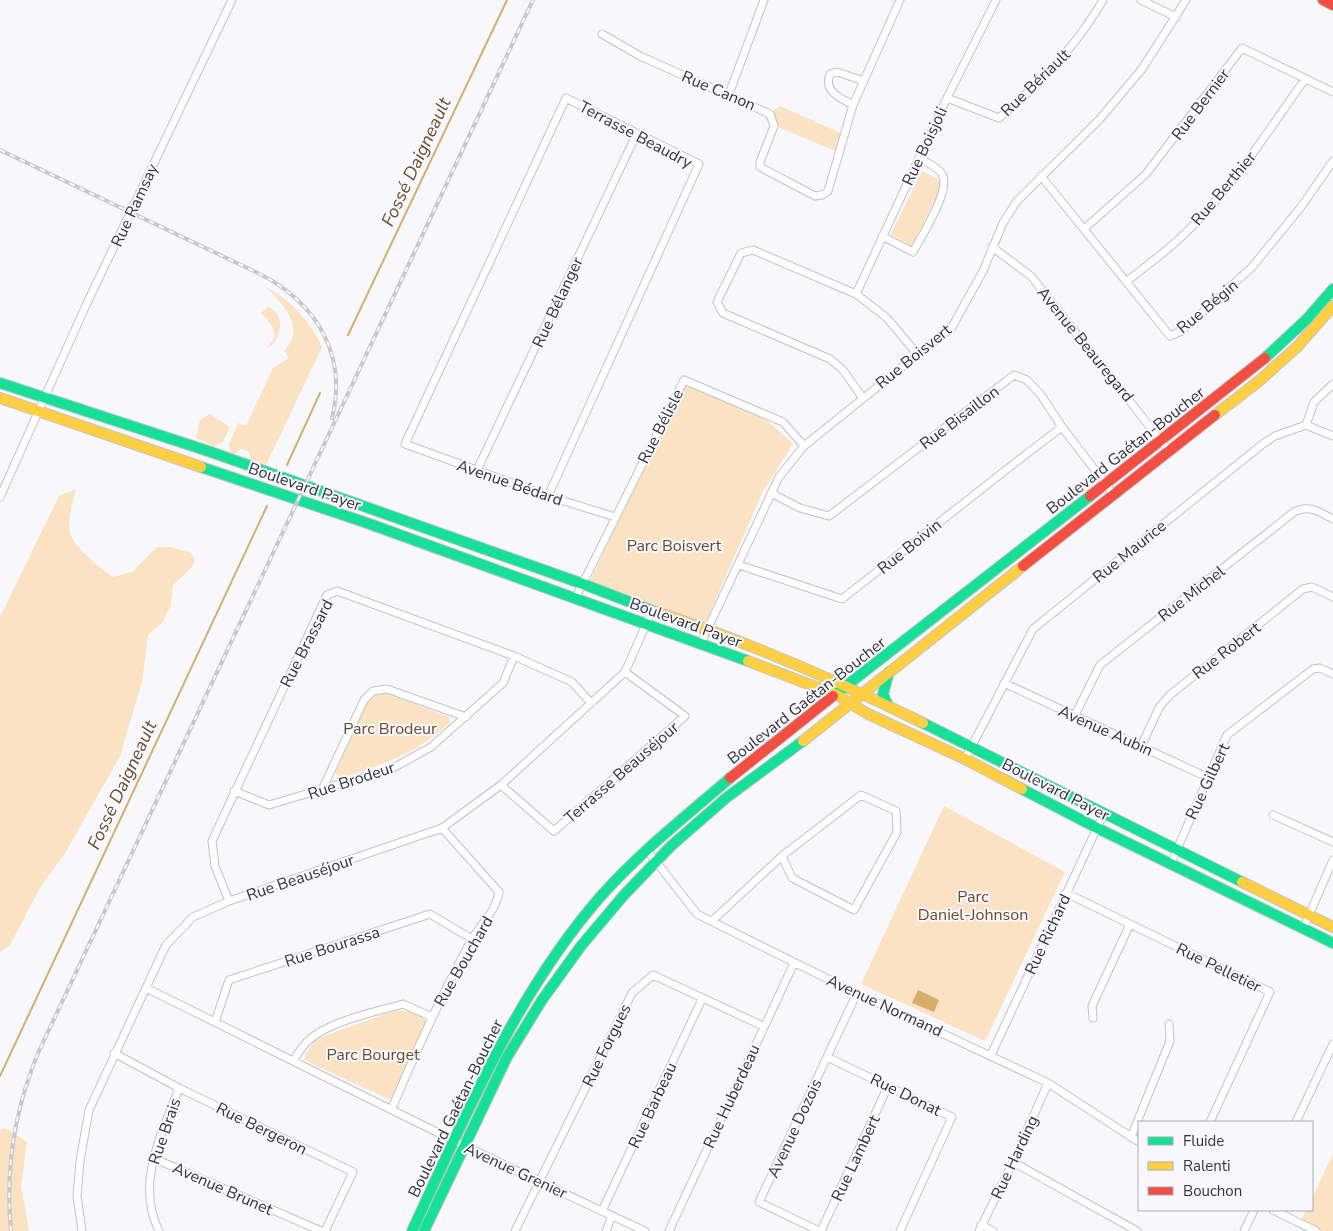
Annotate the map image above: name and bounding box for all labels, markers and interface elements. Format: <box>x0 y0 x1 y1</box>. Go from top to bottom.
street label: Rue Bériault <box>996 44 1076 121</box>
street label: Rue Bernier <box>1167 64 1235 145</box>
street label: Rue Canon <box>678 65 759 116</box>
water label: Fossé Daigneault <box>376 93 457 230</box>
street label: Terrasse Beaudry <box>575 96 697 174</box>
street label: Rue Boisjoli <box>897 103 953 189</box>
street label: Rue Berthier <box>1186 147 1261 230</box>
street label: Rue Ramsay <box>106 160 164 251</box>
street label: Rue Bélanger <box>527 253 589 351</box>
street label: Rue Bégin <box>1172 275 1243 339</box>
street label: Avenue Beauregard <box>1032 282 1139 407</box>
street label: Rue Boisvert <box>871 319 956 394</box>
street label: Rue Bisaillon <box>915 381 1004 455</box>
street label: Boulevard Gaétan-Boucher <box>1042 382 1210 520</box>
street label: Rue Bélisle <box>633 385 689 468</box>
street label: Avenue Bédard <box>454 455 566 511</box>
street label: Boulevard Payer <box>245 457 364 517</box>
street label: Rue Boivin <box>873 514 946 579</box>
street label: Rue Maurice <box>1088 515 1171 588</box>
park label: Parc Boisvert <box>627 535 722 557</box>
street label: Rue Michel <box>1154 561 1230 627</box>
street label: Boulevard Payer <box>627 592 745 654</box>
street label: Rue Brassard <box>275 596 339 691</box>
street label: Rue Robert <box>1188 617 1266 684</box>
street label: Boulevard Gaétan-Boucher <box>723 632 891 770</box>
street label: Avenue Aubin <box>1055 700 1156 762</box>
water label: Fossé Daigneault <box>82 716 163 853</box>
street label: Terrasse Beauséjour <box>560 717 684 829</box>
park label: Parc Brodeur <box>343 718 437 740</box>
street label: Rue Gilbert <box>1181 739 1235 823</box>
street label: Boulevard Payer <box>998 753 1113 827</box>
street label: Rue Brodeur <box>305 756 398 805</box>
street label: Rue Beauséjour <box>243 849 357 907</box>
park label: Parc Daniel-Johnson <box>918 886 1028 926</box>
street label: Rue Richard <box>1020 891 1076 978</box>
street label: Rue Bouchard <box>429 912 499 1011</box>
street label: Rue Bourassa <box>282 921 383 973</box>
street label: Rue Pelletier <box>1172 938 1265 998</box>
street label: Avenue Normand <box>823 969 946 1042</box>
street label: Rue Forgues <box>577 1000 636 1091</box>
street label: Boulevard Gaétan-Boucher <box>403 1016 509 1201</box>
street label: Rue Huberdeau <box>698 1041 766 1152</box>
park label: Parc Bourget <box>326 1044 420 1066</box>
street label: Rue Barbeau <box>623 1059 682 1152</box>
street label: Rue Donat <box>866 1068 945 1122</box>
street label: Avenue Dozois <box>762 1075 827 1181</box>
street label: Rue Brais <box>143 1095 187 1167</box>
street label: Rue Bergeron <box>212 1097 311 1160</box>
street label: Rue Lambert <box>826 1111 886 1205</box>
street label: Rue Harding <box>986 1112 1044 1203</box>
legend <box>1138 1121 1313 1211</box>
text: Fluide <box>1183 1131 1224 1151</box>
street label: Avenue Grenier <box>460 1137 571 1205</box>
text: Ralenti <box>1183 1156 1231 1176</box>
street label: Avenue Brunet <box>169 1157 276 1221</box>
text: Bouchon <box>1183 1181 1242 1201</box>

